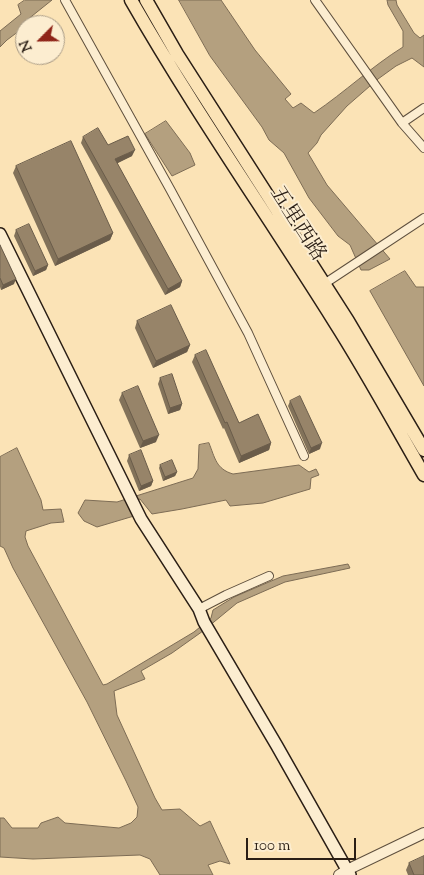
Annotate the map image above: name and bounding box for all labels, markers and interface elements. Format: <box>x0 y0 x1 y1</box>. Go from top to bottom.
north arrow <box>15 15 65 65</box>
text: N <box>16 36 39 55</box>
street label: 五里西路 <box>263 183 329 267</box>
scale bar <box>249 828 359 860</box>
text: 100 m <box>254 836 290 857</box>

